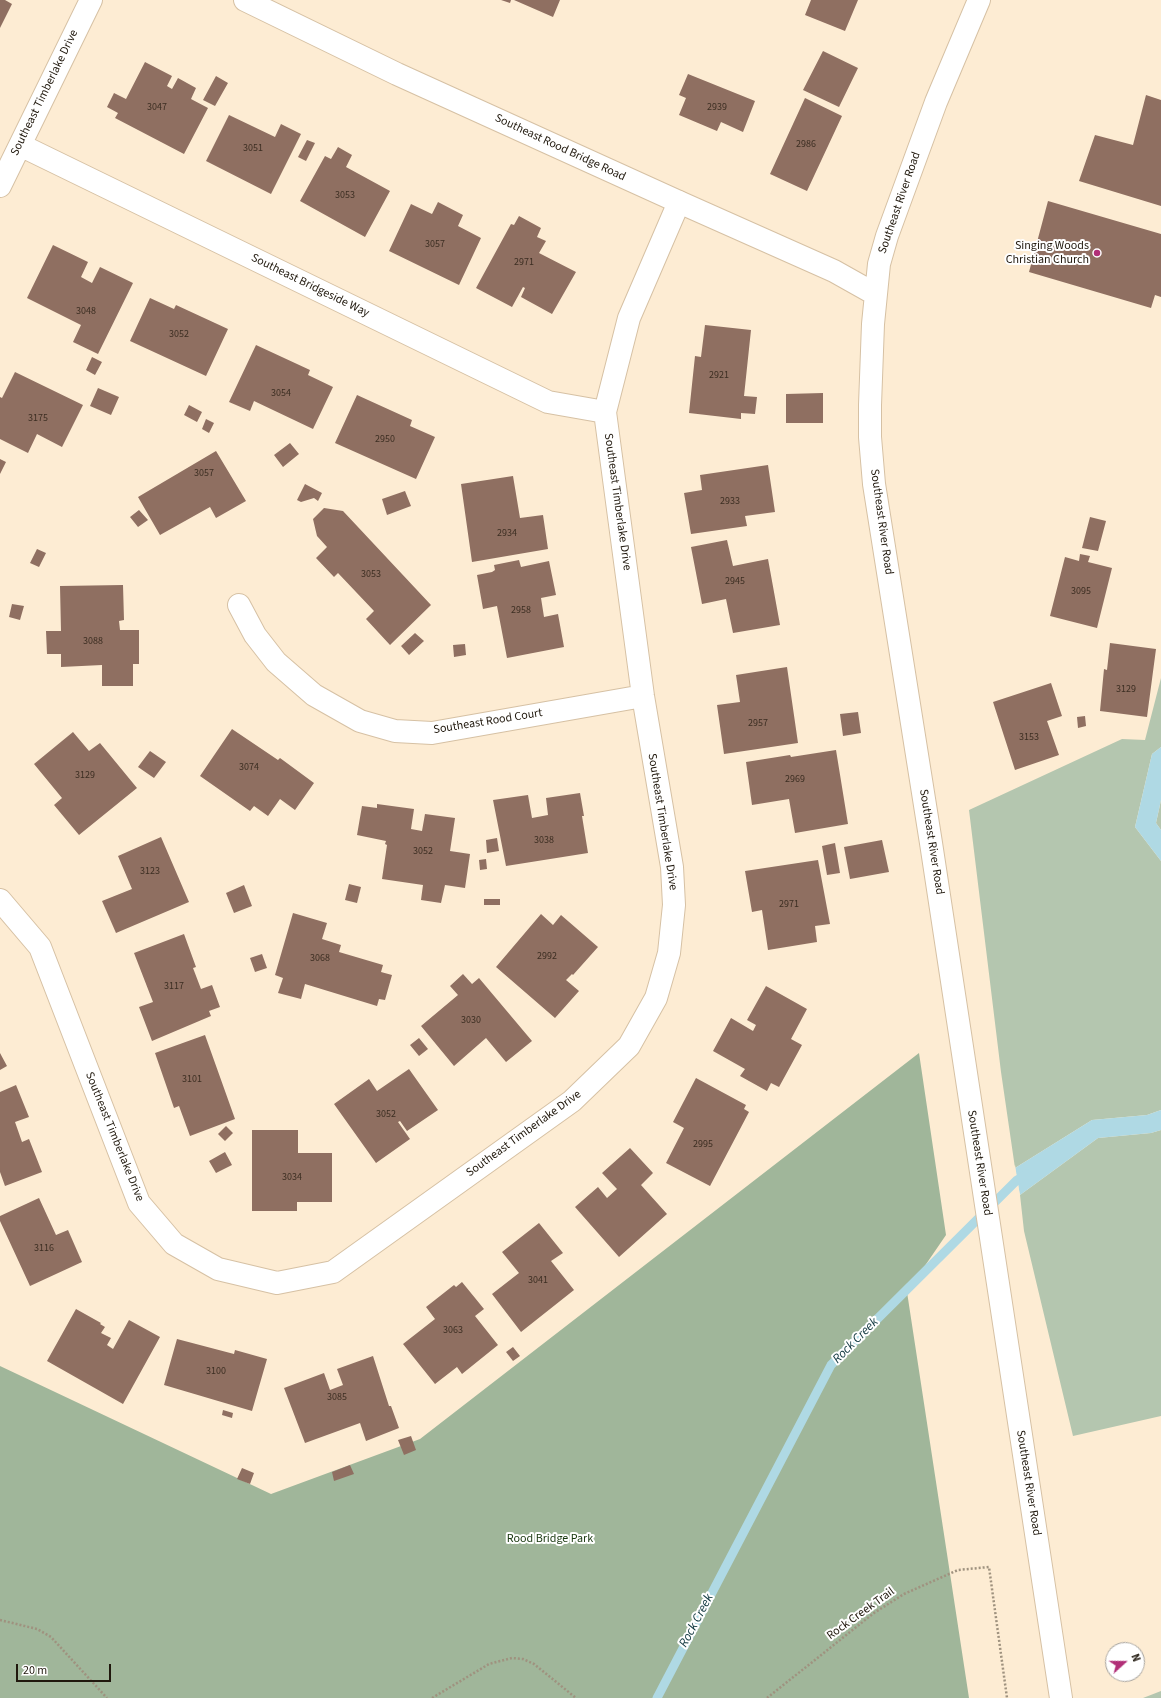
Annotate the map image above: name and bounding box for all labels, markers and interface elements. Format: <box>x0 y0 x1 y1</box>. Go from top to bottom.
street label: Southeast Timberlake Drive <box>8 28 82 158</box>
house number: 3047 <box>147 102 167 114</box>
house number: 2939 <box>707 102 727 114</box>
street label: Southeast Rood Bridge Road <box>492 111 628 185</box>
house number: 2986 <box>796 139 816 151</box>
house number: 3051 <box>243 143 263 155</box>
street label: Southeast River Road <box>876 150 924 256</box>
house number: 3053 <box>335 190 355 202</box>
house number: 3057 <box>425 239 445 251</box>
place label: Singing Woods Christian Church <box>1006 239 1089 267</box>
marker: Singing Woods Christian Church <box>1092 248 1102 258</box>
street label: Southeast Bridgeside Way <box>249 251 371 321</box>
house number: 2971 <box>514 257 534 269</box>
house number: 3048 <box>76 306 96 318</box>
house number: 3052 <box>169 329 189 341</box>
house number: 2921 <box>709 370 729 382</box>
house number: 3054 <box>271 388 291 400</box>
house number: 3175 <box>28 413 48 425</box>
street label: Southeast Timberlake Drive <box>600 432 634 572</box>
house number: 2950 <box>375 434 395 446</box>
house number: 3057 <box>194 468 214 480</box>
street label: Southeast River Road <box>866 468 896 576</box>
house number: 2933 <box>720 496 740 508</box>
house number: 2934 <box>497 528 517 540</box>
house number: 3053 <box>361 569 381 581</box>
house number: 2945 <box>725 576 745 588</box>
house number: 3095 <box>1071 586 1091 598</box>
house number: 2958 <box>511 605 531 617</box>
house number: 3088 <box>83 636 103 648</box>
house number: 3129 <box>1116 684 1136 696</box>
street label: Southeast Rood Court <box>433 706 543 738</box>
house number: 2957 <box>748 718 768 730</box>
house number: 3153 <box>1019 732 1039 744</box>
street label: Southeast Timberlake Drive <box>644 753 680 891</box>
house number: 3074 <box>239 762 259 774</box>
house number: 3129 <box>75 770 95 782</box>
house number: 2969 <box>785 774 805 786</box>
street label: Southeast River Road <box>916 788 946 896</box>
house number: 3038 <box>534 835 554 847</box>
house number: 3052 <box>413 846 433 858</box>
house number: 3123 <box>140 866 160 878</box>
house number: 2971 <box>779 899 799 911</box>
house number: 2992 <box>537 951 557 963</box>
house number: 3068 <box>310 953 330 965</box>
house number: 3117 <box>164 981 184 993</box>
house number: 3030 <box>461 1015 481 1027</box>
street label: Southeast Timberlake Drive <box>81 1070 147 1204</box>
house number: 3101 <box>182 1074 202 1086</box>
street label: Southeast Timberlake Drive <box>464 1088 584 1180</box>
house number: 3052 <box>376 1109 396 1121</box>
street label: Southeast River Road <box>964 1109 994 1217</box>
house number: 2995 <box>693 1139 713 1151</box>
house number: 3034 <box>282 1172 302 1184</box>
house number: 3116 <box>34 1243 54 1255</box>
house number: 3041 <box>528 1275 548 1287</box>
water label: Rock Creek <box>830 1315 882 1367</box>
house number: 3063 <box>443 1325 463 1337</box>
house number: 3100 <box>206 1366 226 1378</box>
house number: 3085 <box>327 1392 347 1404</box>
street label: Southeast River Road <box>1013 1429 1043 1537</box>
park label: Rood Bridge Park <box>507 1532 593 1546</box>
street label: Rock Creek Trail <box>824 1585 898 1643</box>
water label: Rock Creek <box>676 1592 718 1650</box>
north arrow <box>1105 1642 1145 1682</box>
text: N <box>1127 1652 1144 1664</box>
scale bar <box>18 1656 113 1682</box>
text: 20 m <box>23 1662 47 1679</box>

